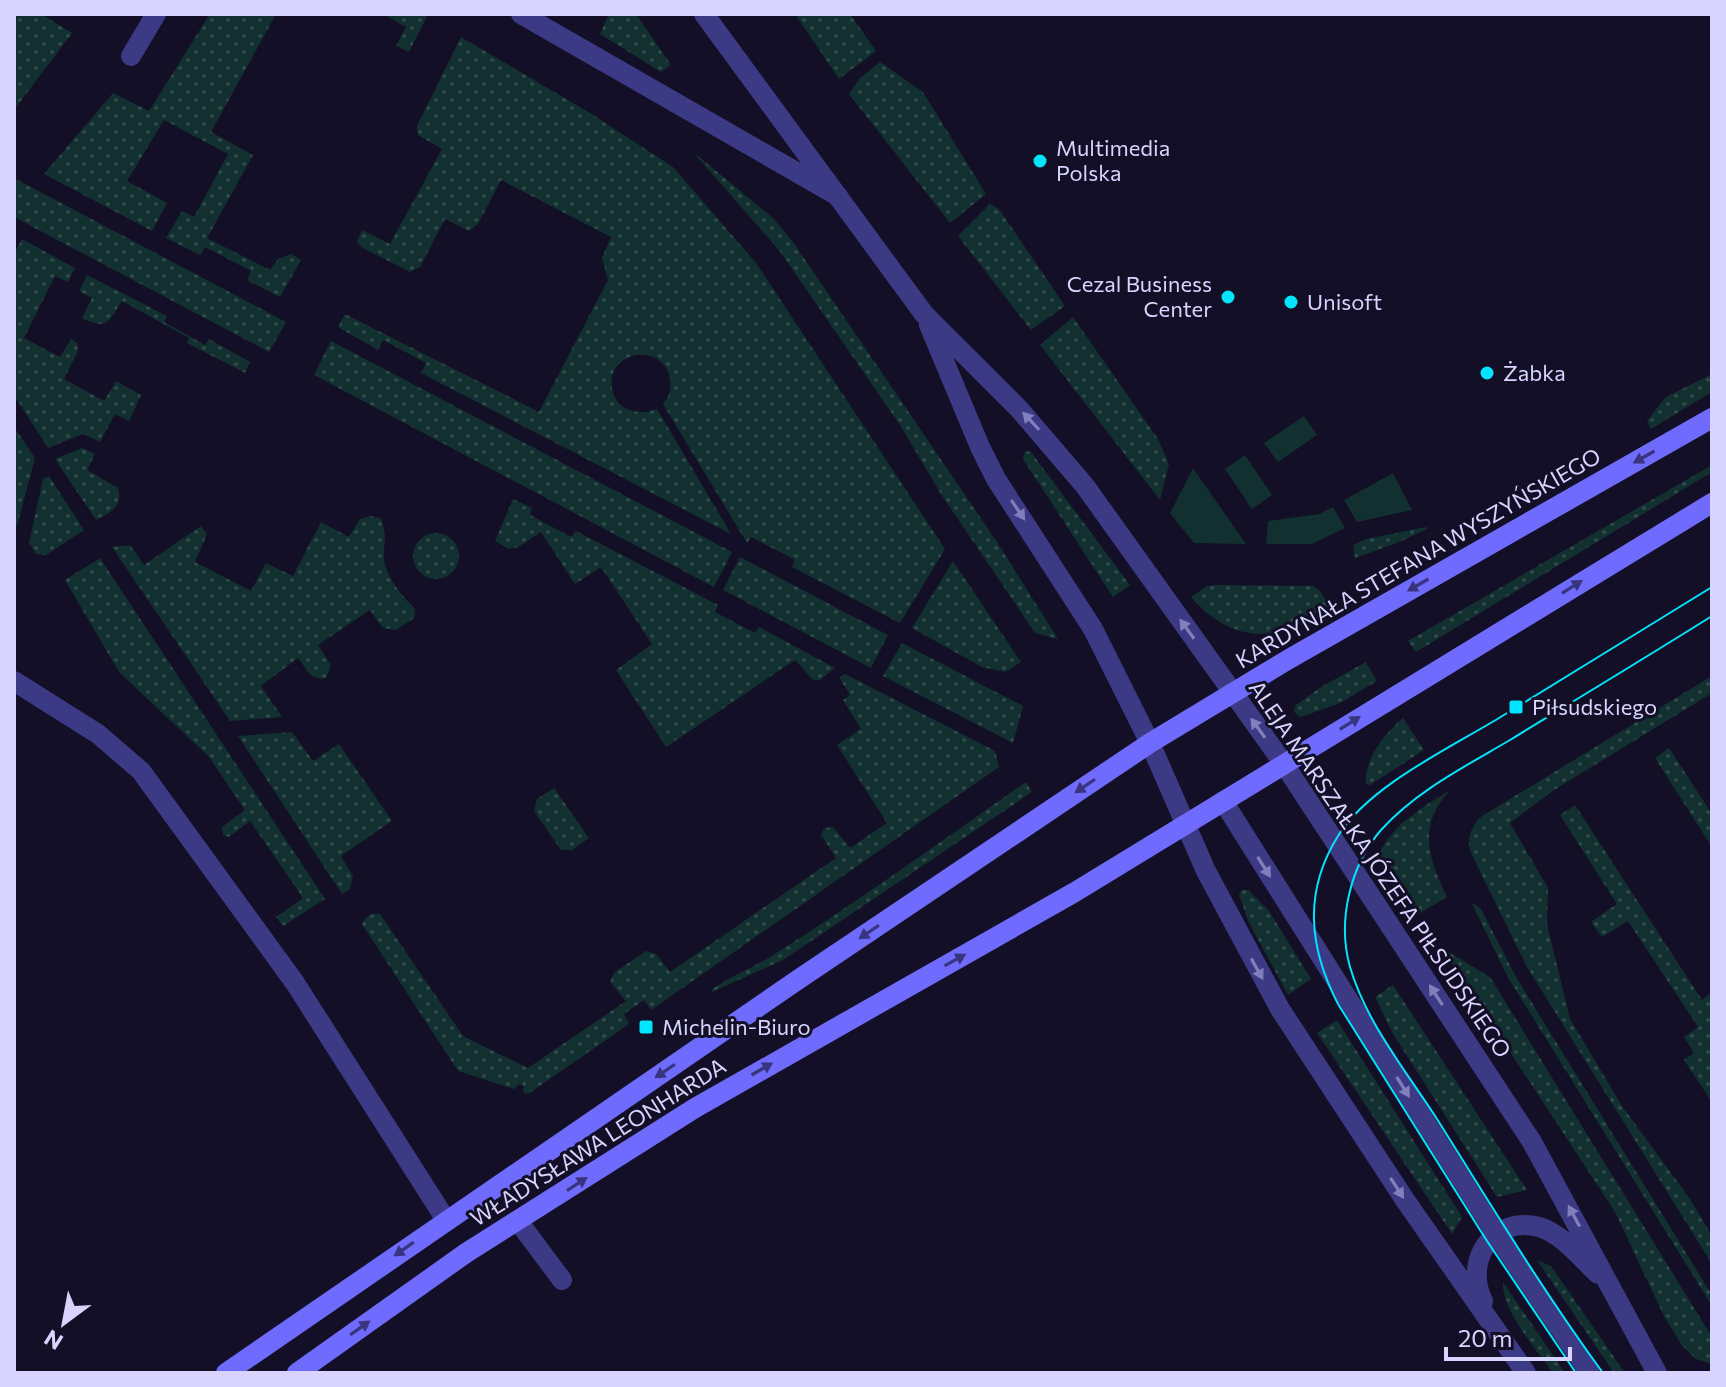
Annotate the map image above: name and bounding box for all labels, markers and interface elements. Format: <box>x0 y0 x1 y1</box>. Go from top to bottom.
place label: Multimedia Polska <box>1056 134 1170 186</box>
marker: Multimedia Polska <box>1031 152 1049 170</box>
place label: Cezal Business Center <box>1067 270 1212 322</box>
marker: Cezal Business Center <box>1219 288 1237 306</box>
place label: Unisoft <box>1307 288 1382 315</box>
marker: Unisoft <box>1282 293 1300 311</box>
place label: Żabka <box>1503 359 1566 386</box>
marker: Żabka <box>1478 364 1496 382</box>
one-way arrow <box>1022 412 1040 431</box>
street label: KARDYNAŁA STEFANA WYSZYŃSKIEGO <box>1230 442 1605 673</box>
one-way arrow <box>1633 450 1655 464</box>
one-way arrow <box>1010 500 1025 521</box>
one-way arrow <box>1407 578 1429 592</box>
one-way arrow <box>1561 580 1583 594</box>
one-way arrow <box>1180 618 1195 639</box>
street label: ALEJA MARSZAŁKA JÓZEFA PIŁSUDSKIEGO <box>1244 675 1517 1062</box>
place label: Piłsudskiego <box>1532 693 1657 720</box>
marker: Piłsudskiego <box>1507 698 1525 716</box>
one-way arrow <box>1339 716 1362 731</box>
one-way arrow <box>1251 717 1266 738</box>
one-way arrow <box>1074 778 1095 793</box>
one-way arrow <box>1257 856 1271 878</box>
one-way arrow <box>859 924 880 939</box>
one-way arrow <box>944 953 966 967</box>
one-way arrow <box>1250 958 1264 980</box>
one-way arrow <box>1430 984 1444 1006</box>
place label: Michelin-Biuro <box>662 1013 811 1040</box>
marker: Michelin-Biuro <box>637 1018 655 1036</box>
street label: WŁADYSŁAWA LEONHARDA <box>465 1052 731 1232</box>
one-way arrow <box>751 1062 774 1076</box>
one-way arrow <box>655 1063 676 1078</box>
one-way arrow <box>1396 1076 1410 1098</box>
one-way arrow <box>566 1176 587 1191</box>
one-way arrow <box>1389 1177 1403 1199</box>
one-way arrow <box>1567 1204 1580 1227</box>
one-way arrow <box>394 1241 415 1256</box>
north arrow <box>24 1283 104 1363</box>
scale bar <box>1446 1311 1570 1361</box>
one-way arrow <box>350 1321 371 1336</box>
text: 20 m <box>1458 1323 1512 1352</box>
text: N <box>39 1325 67 1356</box>

